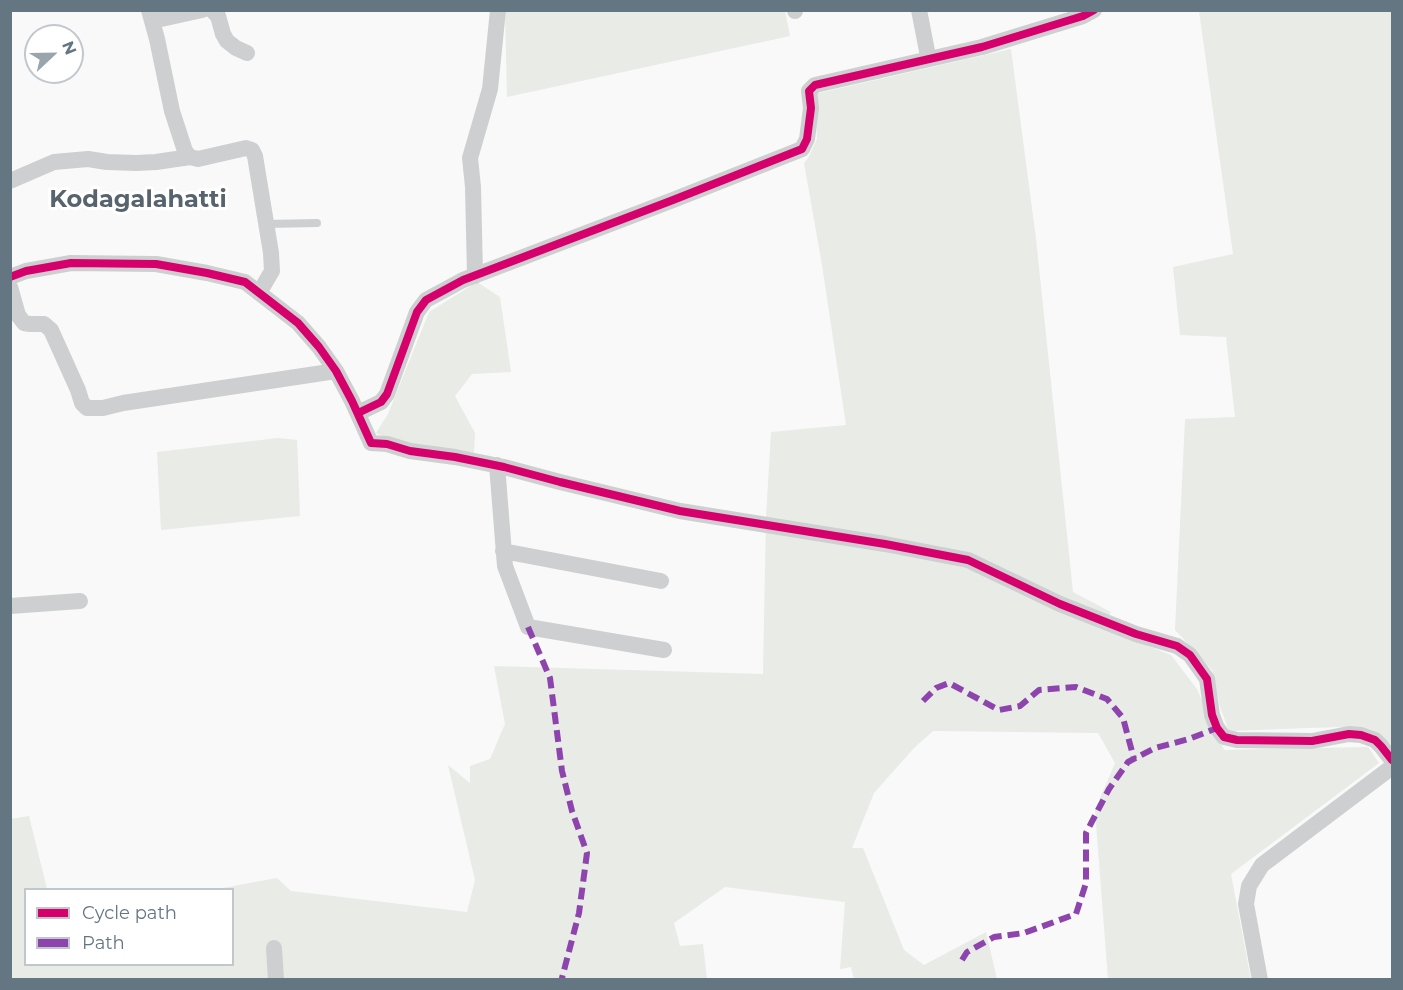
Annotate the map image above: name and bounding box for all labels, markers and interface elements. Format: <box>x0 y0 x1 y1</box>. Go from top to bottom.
north arrow <box>24 24 84 84</box>
text: N <box>58 38 81 57</box>
district label: Kodagalahatti <box>49 186 227 214</box>
legend <box>24 888 234 966</box>
text: Cycle path <box>82 902 177 924</box>
text: Path <box>82 932 125 954</box>

